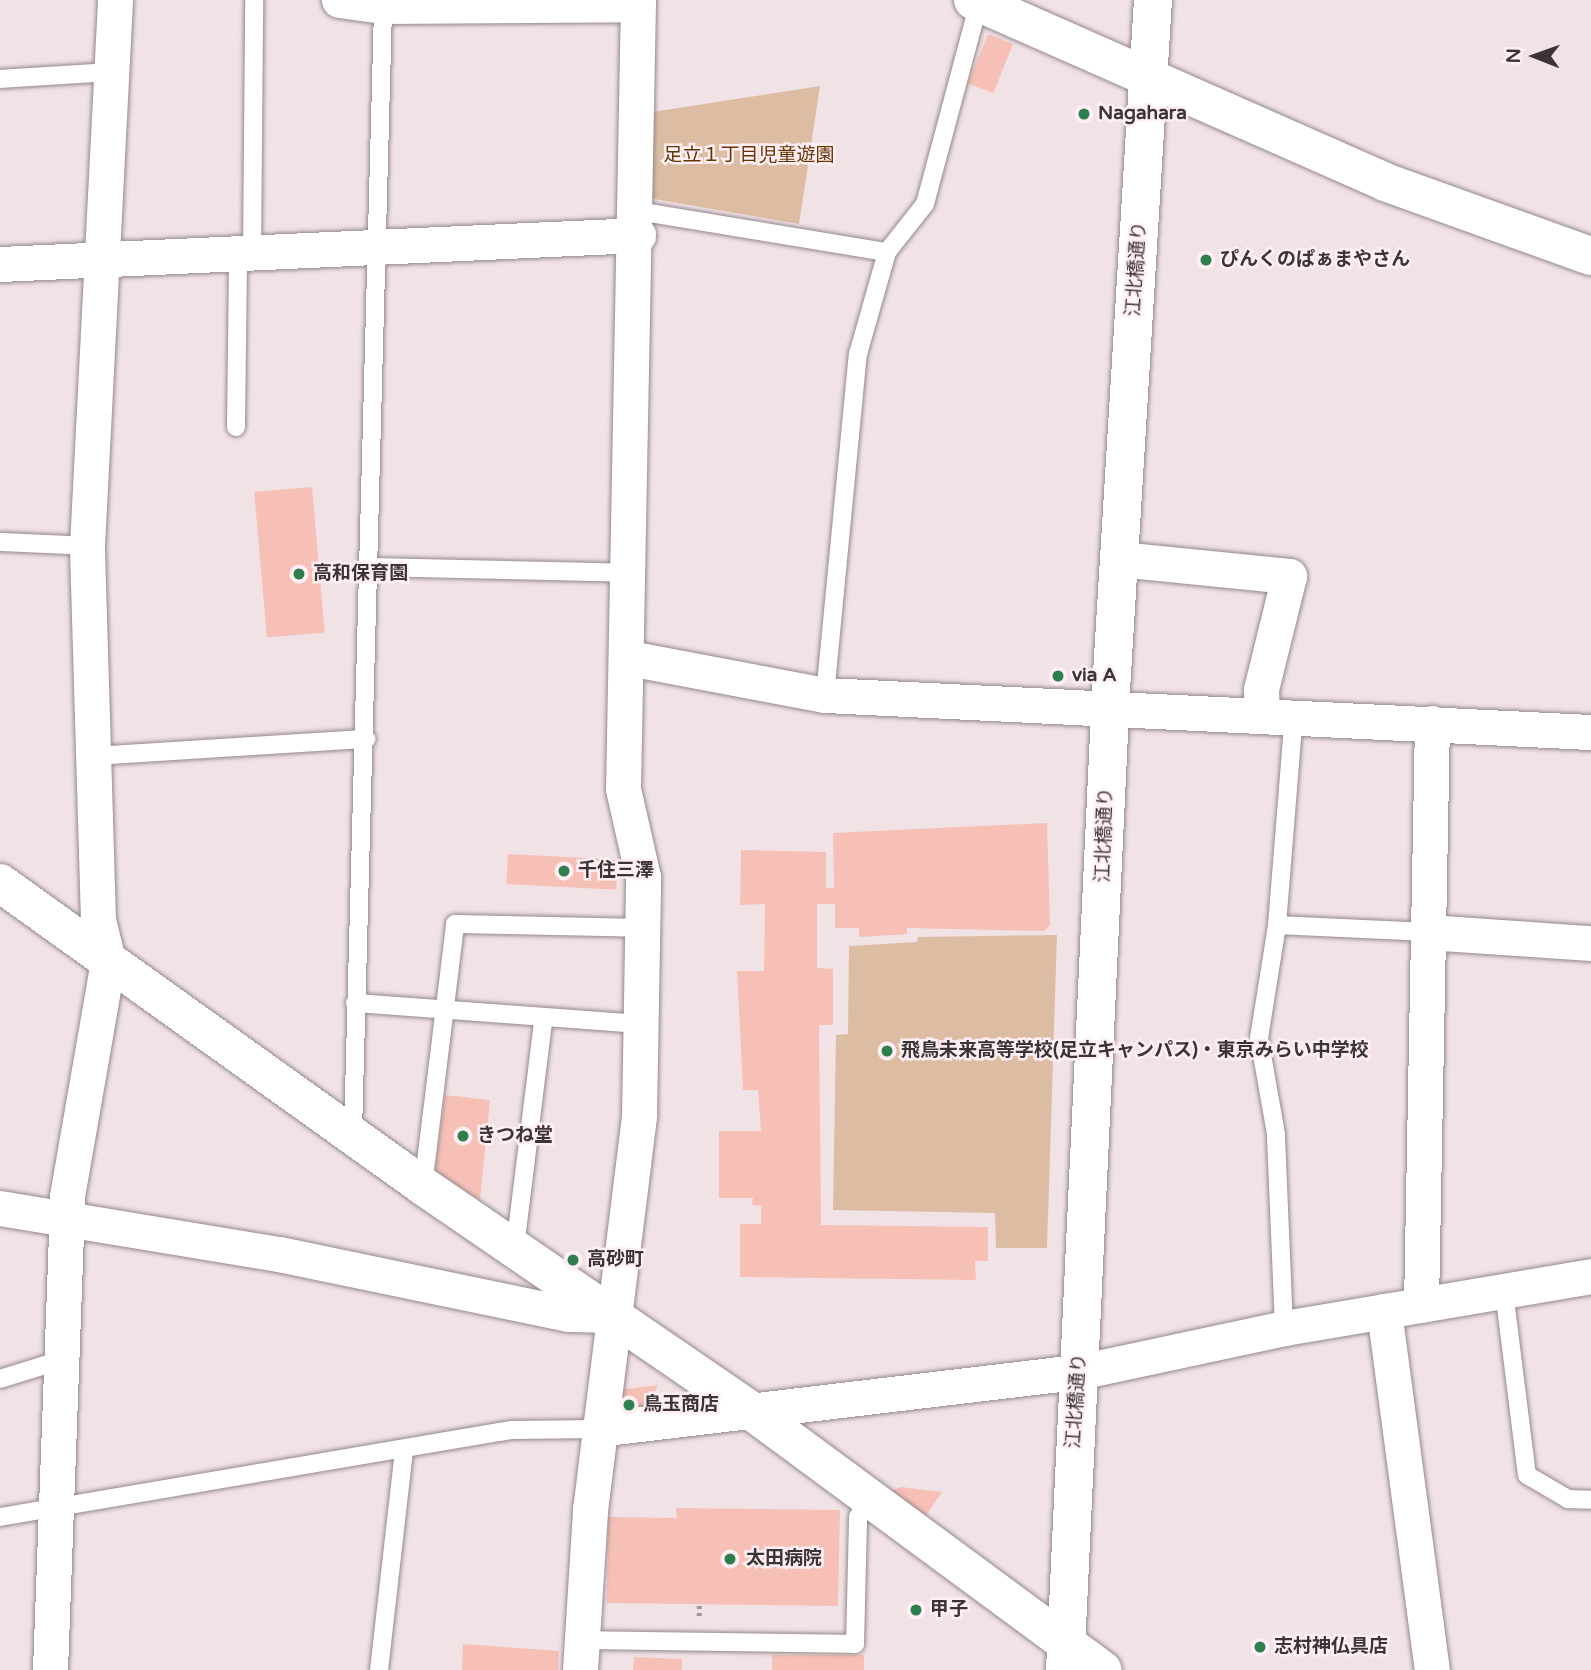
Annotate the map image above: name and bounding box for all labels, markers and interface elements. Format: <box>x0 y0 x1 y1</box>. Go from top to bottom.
north arrow <box>1500 21 1570 91</box>
text: N <box>1503 48 1525 63</box>
place label: Nagahara <box>1098 103 1187 125</box>
marker: Nagahara <box>1076 106 1092 122</box>
park label: 足立１丁目児童遊園 <box>664 145 834 167</box>
street label: 江北橋通り <box>1122 221 1152 317</box>
place label: ぴんくのぱぁまやさん <box>1220 249 1410 271</box>
marker: ぴんくのぱぁまやさん <box>1198 252 1214 268</box>
place label: 高和保育園 <box>313 563 408 585</box>
marker: 高和保育園 <box>291 566 307 582</box>
place label: via A <box>1072 665 1117 687</box>
marker: via A <box>1050 668 1066 684</box>
street label: 江北橋通り <box>1092 787 1118 883</box>
place label: 千住三澤 <box>578 860 654 882</box>
marker: 千住三澤 <box>556 863 572 879</box>
place label: 飛鳥未来高等学校(足立キャンパス)・東京みらい中学校 <box>901 1040 1369 1062</box>
marker: 飛鳥未来高等学校(足立キャンパス)・東京みらい中学校 <box>879 1043 895 1059</box>
place label: きつね堂 <box>477 1125 553 1147</box>
marker: きつね堂 <box>455 1128 471 1144</box>
place label: 高砂町 <box>587 1249 644 1271</box>
marker: 高砂町 <box>565 1252 581 1268</box>
street label: 江北橋通り <box>1062 1353 1092 1449</box>
place label: 鳥玉商店 <box>643 1394 719 1416</box>
marker: 鳥玉商店 <box>621 1397 637 1413</box>
place label: 太田病院 <box>746 1548 822 1570</box>
marker: 太田病院 <box>720 1549 740 1569</box>
place label: 甲子 <box>930 1599 968 1621</box>
marker: 甲子 <box>908 1602 924 1618</box>
place label: 志村神仏具店 <box>1274 1636 1388 1658</box>
marker: 志村神仏具店 <box>1252 1639 1268 1655</box>

